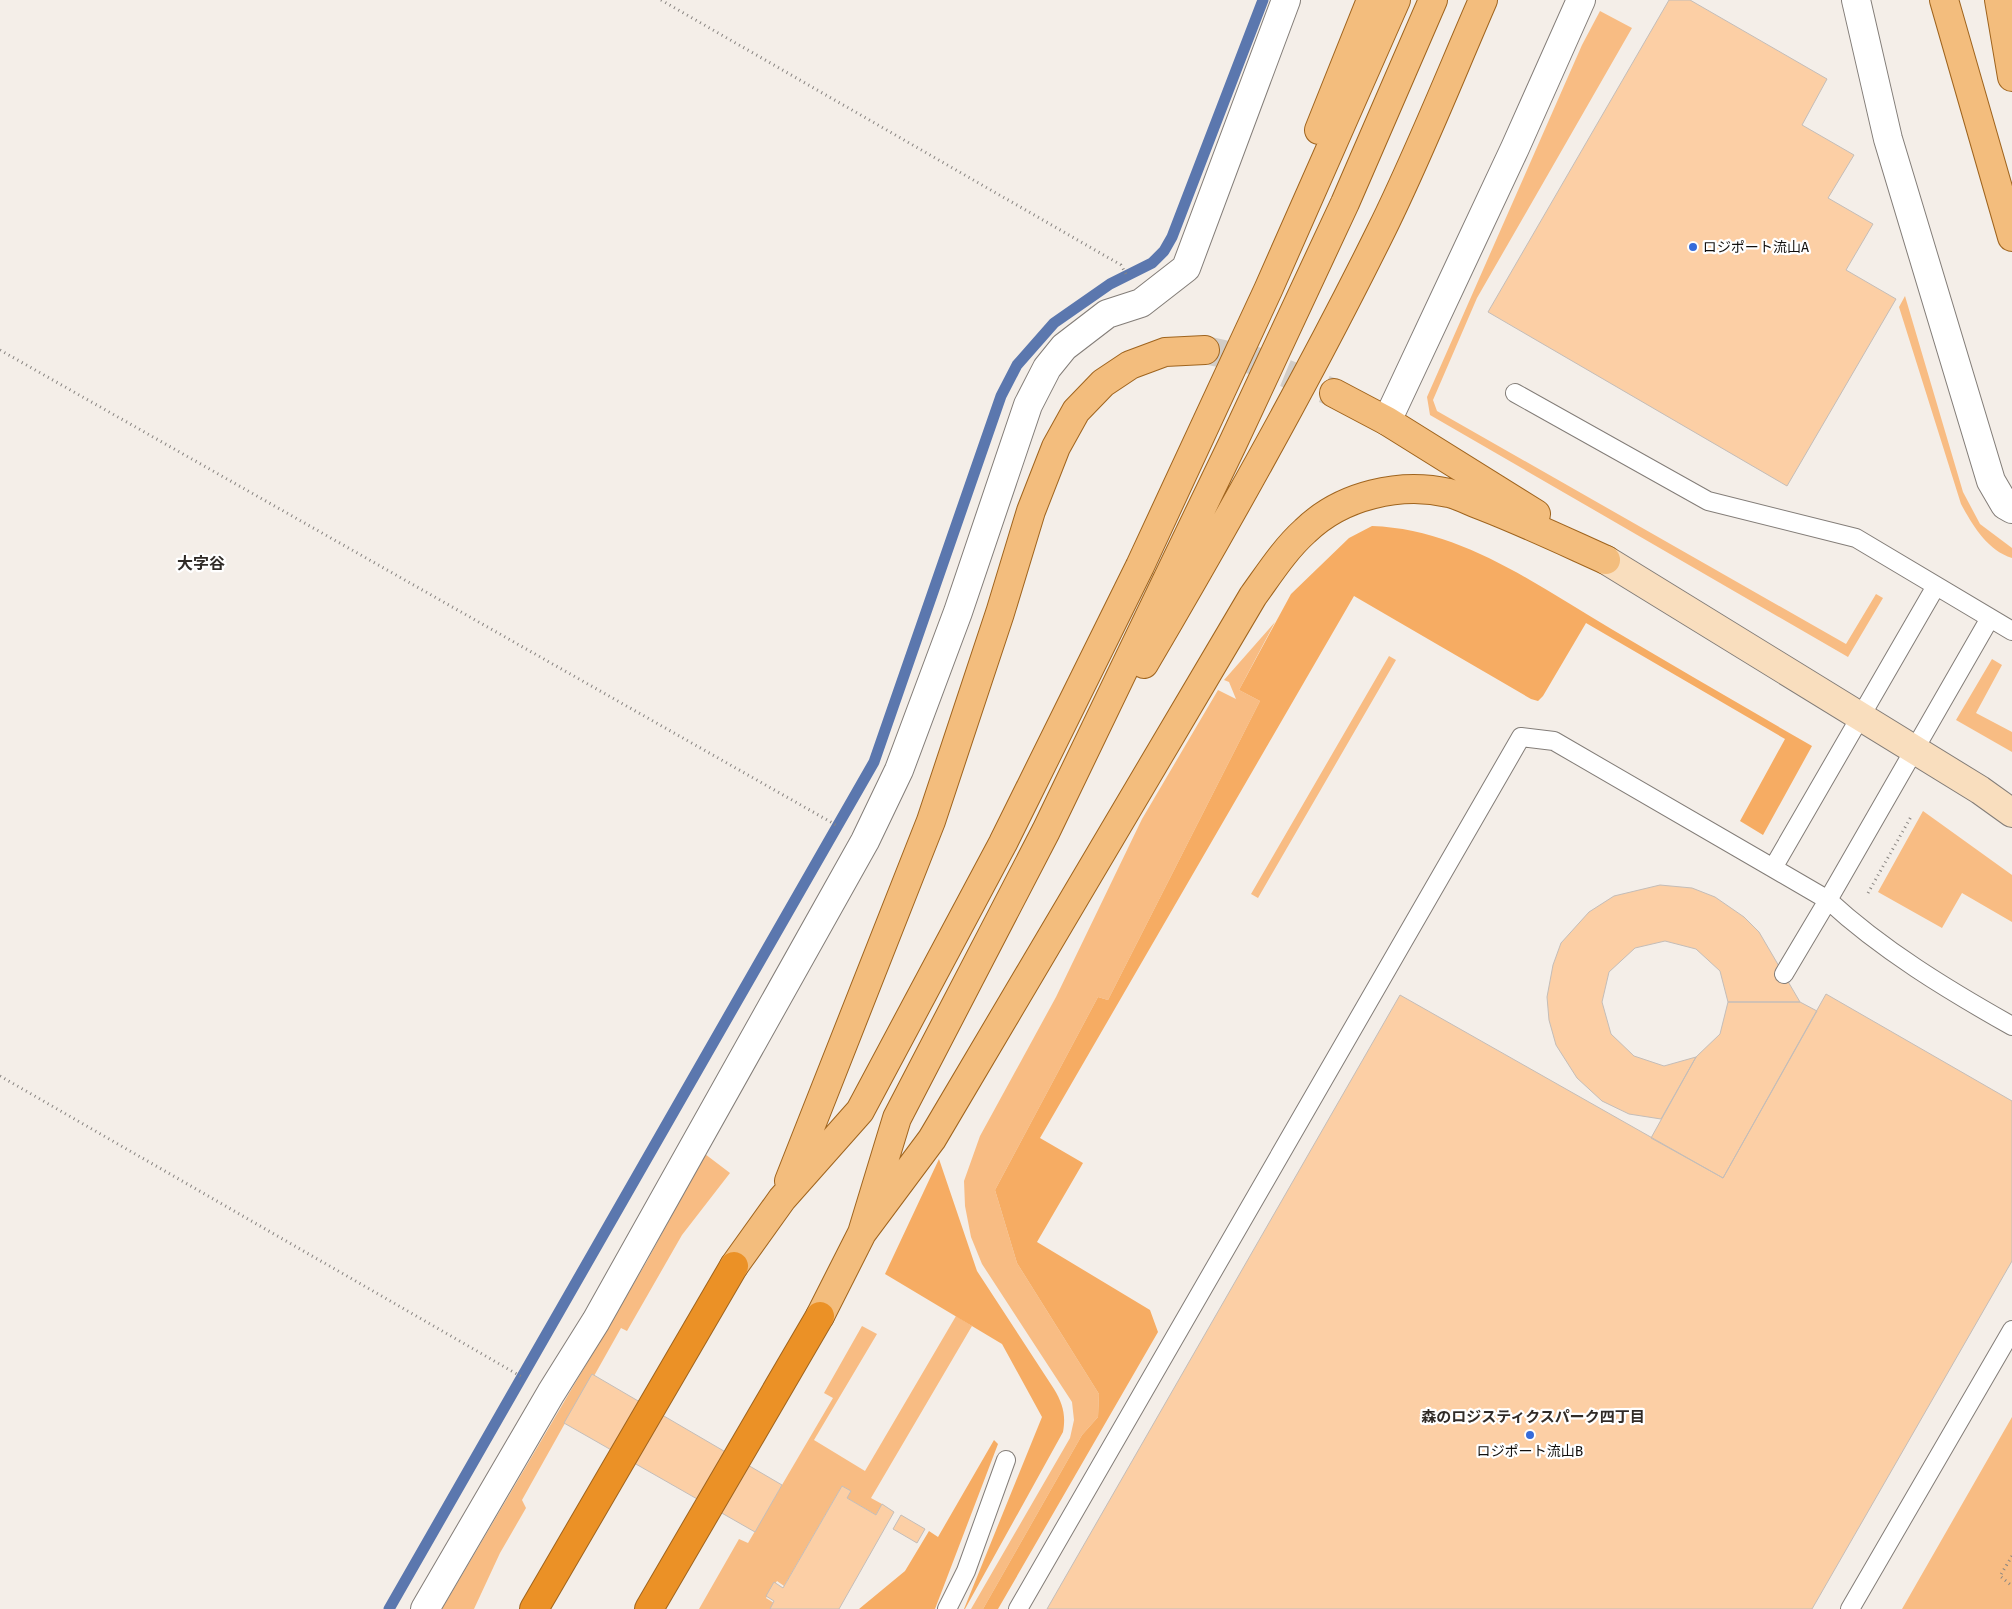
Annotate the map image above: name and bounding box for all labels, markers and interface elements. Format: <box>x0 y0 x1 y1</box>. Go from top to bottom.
place label: ロジポート流山A <box>1703 239 1809 256</box>
marker: ロジポート流山A <box>1687 241 1699 253</box>
district label: 大字谷 <box>177 554 225 573</box>
district label: 森のロジスティクスパーク四丁目 <box>1421 1408 1645 1426</box>
marker: ロジポート流山B <box>1524 1429 1536 1441</box>
place label: ロジポート流山B <box>1477 1443 1583 1460</box>

